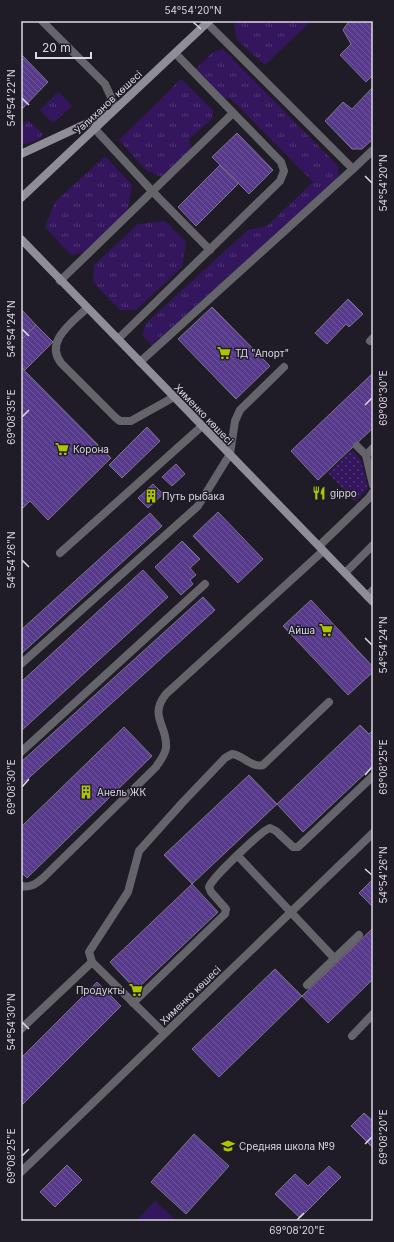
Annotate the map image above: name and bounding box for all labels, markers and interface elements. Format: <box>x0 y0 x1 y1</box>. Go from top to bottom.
text: 54°54'20"N <box>164 4 222 16</box>
scale bar <box>36 34 91 60</box>
text: 20 m <box>42 40 71 55</box>
street label: Уәлиханов көшесі <box>72 68 144 136</box>
text: 54°54'22"N <box>5 70 17 126</box>
text: 54°54'20"N <box>377 154 389 212</box>
text: 54°54'24"N <box>5 300 17 358</box>
supermarket icon: ТД "Апорт" <box>216 345 232 361</box>
place label: ТД "Апорт" <box>235 347 289 359</box>
text: 69°08'30"E <box>377 370 389 426</box>
street label: Хименко көшесі <box>172 381 236 447</box>
text: 69°08'35"E <box>5 389 17 445</box>
supermarket icon: Корона <box>54 441 70 457</box>
place label: Корона <box>73 443 109 455</box>
restaurant icon: gippo <box>311 485 327 501</box>
place label: gippo <box>330 487 357 499</box>
building icon: Путь рыбака <box>143 488 159 504</box>
place label: Путь рыбака <box>162 490 225 502</box>
text: 54°54'26"N <box>5 532 17 588</box>
text: 54°54'24"N <box>377 616 389 674</box>
supermarket icon: Айша <box>318 622 334 638</box>
place label: Айша <box>288 624 315 636</box>
text: 69°08'25"E <box>377 739 389 795</box>
text: 69°08'30"E <box>5 759 17 815</box>
building icon: Анель ЖК <box>78 784 94 800</box>
place label: Анель ЖК <box>97 786 146 798</box>
text: 54°54'26"N <box>377 847 389 903</box>
street label: Хименко көшесі <box>157 963 223 1027</box>
supermarket icon: Продукты <box>128 982 144 998</box>
place label: Продукты <box>76 984 125 996</box>
text: 54°54'30"N <box>5 993 17 1051</box>
text: 69°08'20"E <box>377 1109 389 1165</box>
text: 69°08'25"E <box>5 1128 17 1184</box>
school or university icon: Средняя школа №9 <box>220 1138 236 1154</box>
place label: Средняя школа №9 <box>239 1140 335 1152</box>
text: 69°08'20"E <box>269 1224 325 1236</box>

